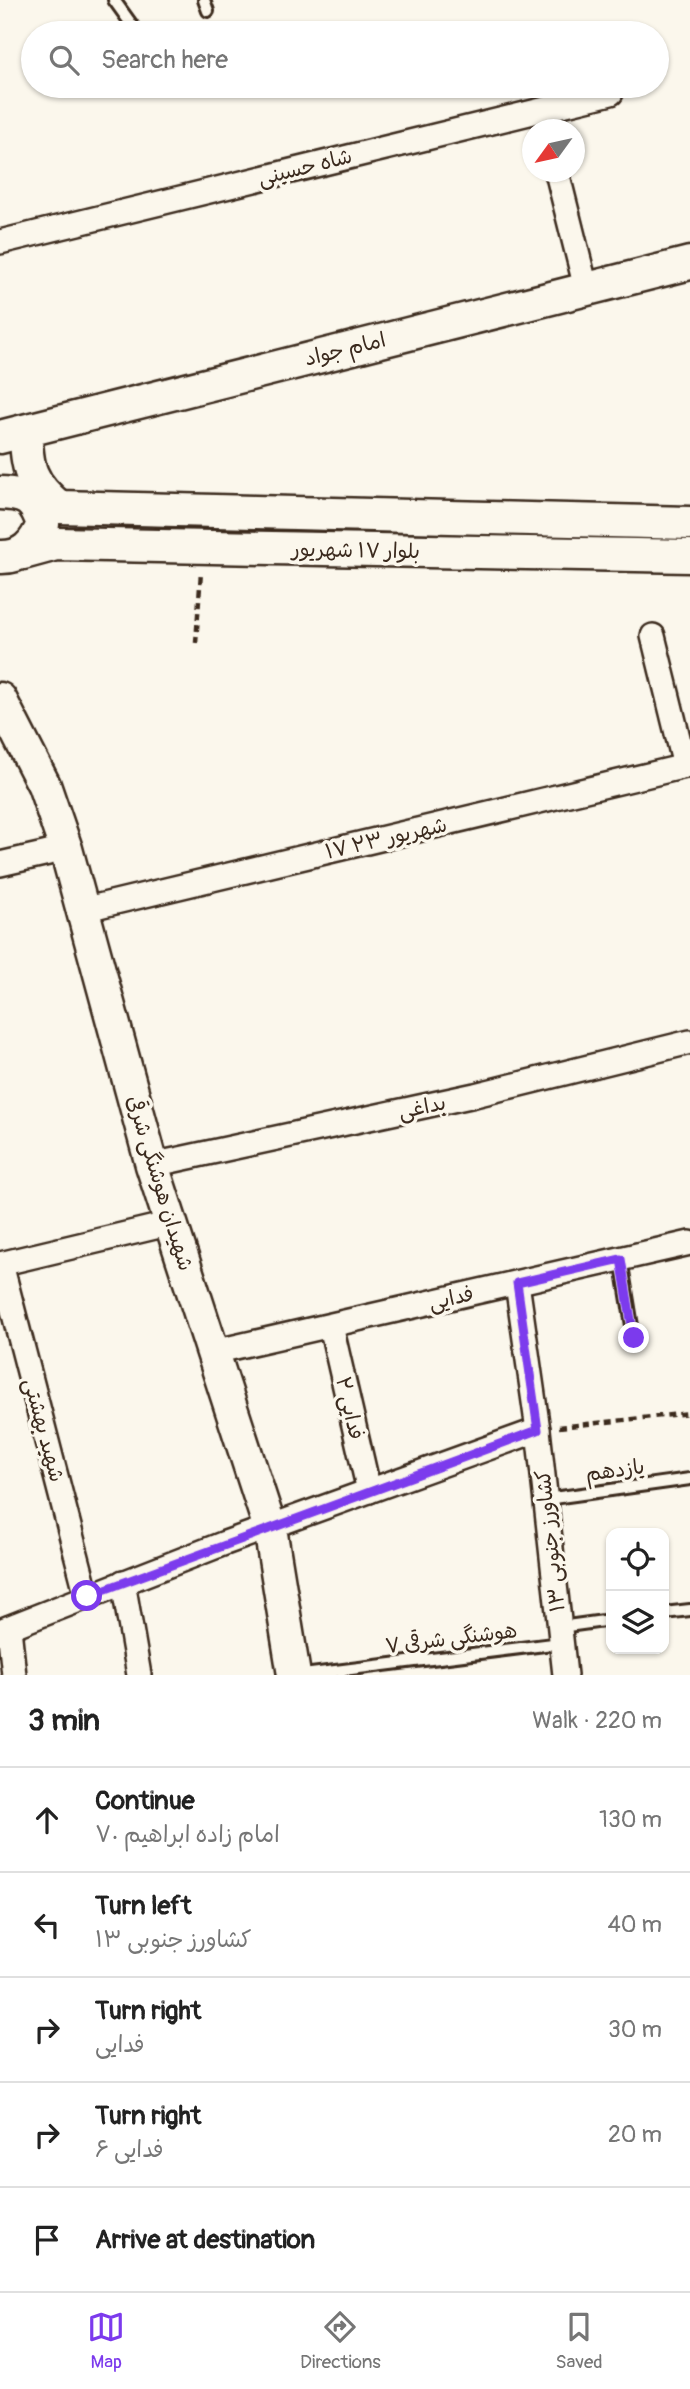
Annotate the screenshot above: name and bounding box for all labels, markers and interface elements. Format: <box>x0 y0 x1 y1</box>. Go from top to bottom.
search box <box>21 21 669 98</box>
icon: search <box>45 41 83 79</box>
text: Search here <box>101 44 228 76</box>
north arrow <box>522 119 585 182</box>
street label: شاه حسینی <box>255 143 355 192</box>
street label: امام جواد <box>302 326 389 375</box>
street label: بلوار ۱۷ شهریور <box>290 536 420 565</box>
street label: ۱۷ شهریور ۲۳ <box>323 811 450 866</box>
street label: بداغی <box>396 1089 448 1126</box>
street label: شهیدان هوشنگی شرقی <box>120 1092 199 1274</box>
street label: فدایی <box>426 1280 476 1317</box>
route end <box>618 1322 649 1353</box>
street label: فدایی ۲ <box>329 1374 370 1442</box>
street label: شهید بهشتی <box>17 1375 70 1485</box>
street label: یازدهم <box>584 1453 647 1490</box>
street label: کشاورز جنوبی ۱۳ <box>530 1468 571 1613</box>
map controls <box>606 1528 669 1654</box>
button: locate <box>606 1528 669 1591</box>
route start <box>71 1580 102 1611</box>
button: layers <box>606 1591 669 1654</box>
street label: هوشنگی شرقی ۷ <box>383 1617 519 1660</box>
text: 3 min <box>28 1702 100 1739</box>
text: Walk · 220 m <box>532 1706 662 1735</box>
text: Continue <box>95 1785 195 1817</box>
icon: ahead <box>28 1801 66 1839</box>
text: 130 m <box>599 1805 662 1834</box>
text: امام زاده ابراهیم ۷۰ <box>95 1820 280 1849</box>
text: Turn left <box>95 1890 191 1922</box>
icon: left <box>28 1906 66 1944</box>
text: 40 m <box>608 1910 662 1939</box>
text: کشاورز جنوبی ۱۳ <box>95 1925 252 1954</box>
text: Turn right <box>95 1995 201 2027</box>
icon: right <box>28 2011 66 2049</box>
text: 30 m <box>608 2015 662 2044</box>
text: فدایی <box>95 2030 145 2059</box>
text: Turn right <box>95 2100 201 2132</box>
icon: right <box>28 2116 66 2154</box>
text: 20 m <box>608 2120 662 2149</box>
text: فدایی ۶ <box>95 2135 164 2164</box>
icon: arrive <box>28 2221 66 2259</box>
text: Arrive at destination <box>95 2224 315 2256</box>
tab: Map <box>87 2308 125 2374</box>
tab: Directions <box>300 2308 381 2374</box>
tab: Saved <box>555 2308 603 2374</box>

